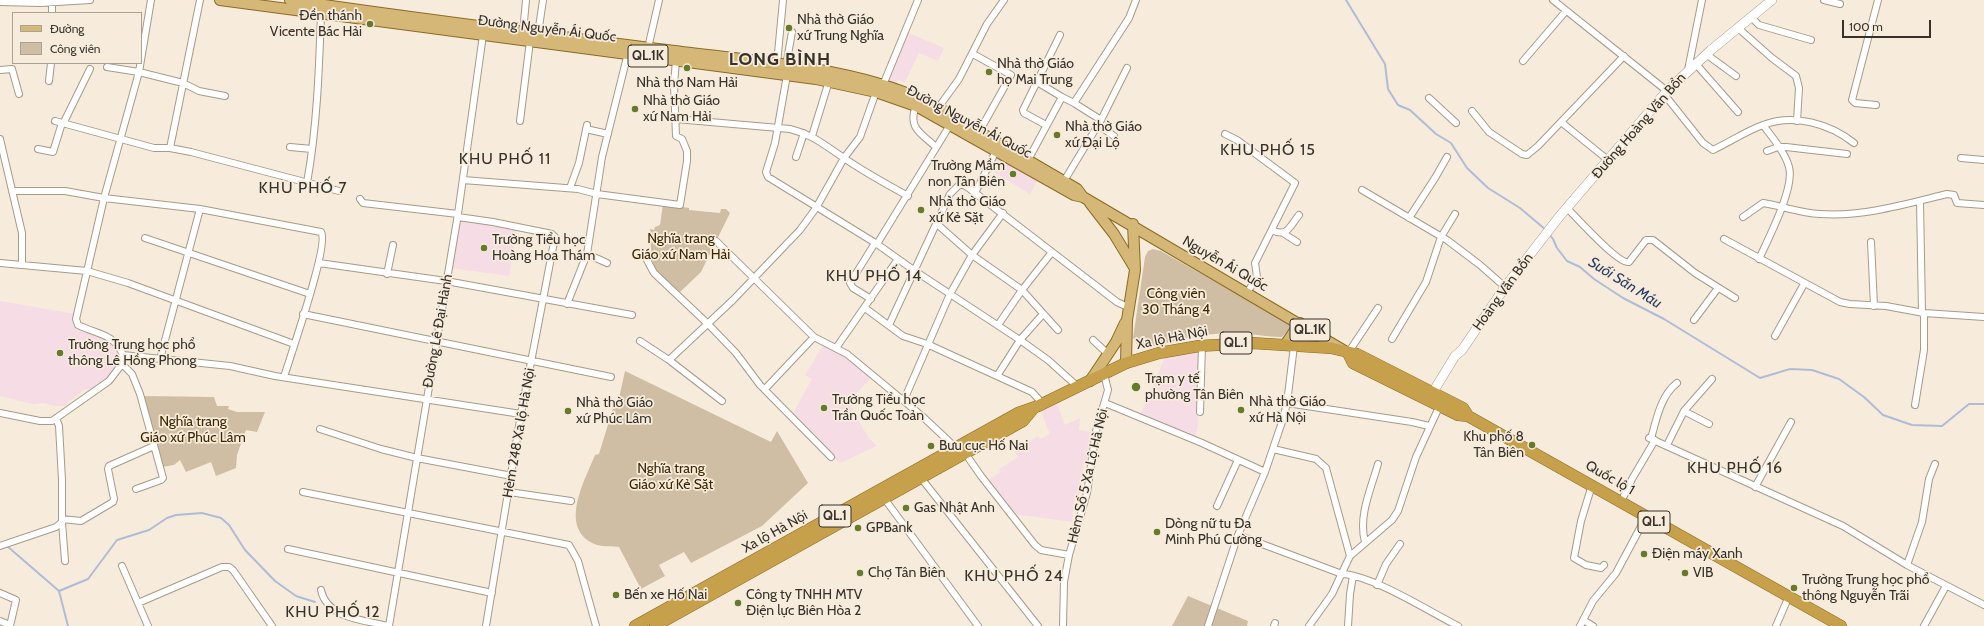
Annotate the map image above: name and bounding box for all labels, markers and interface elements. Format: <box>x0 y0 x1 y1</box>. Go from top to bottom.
place label: Đền thánh Vicente Bác Hải <box>270 8 362 40</box>
legend <box>12 12 142 64</box>
street label: Đường Nguyễn Ái Quốc <box>477 12 617 46</box>
place label: Nhà thờ Giáo xứ Trung Nghĩa <box>797 12 884 44</box>
scale bar <box>1844 12 1933 38</box>
marker: Đền thánh Vicente Bác Hải <box>365 19 375 29</box>
text: 100 m <box>1849 19 1883 34</box>
text: Đường <box>50 21 84 36</box>
marker: Nhà thờ Giáo xứ Trung Nghĩa <box>784 23 794 33</box>
text: Công viên <box>50 41 101 56</box>
road number: QL.1K <box>628 45 668 67</box>
district label: LONG BÌNH <box>729 49 831 71</box>
place label: Nhà thờ Giáo họ Mai Trung <box>997 56 1074 88</box>
marker: Nhà thơ Nam Hải <box>682 63 692 73</box>
marker: Nhà thờ Giáo họ Mai Trung <box>984 67 994 77</box>
street label: Đường Hoàng Văn Bổn <box>1588 70 1690 182</box>
place label: Nhà thơ Nam Hải <box>636 75 738 91</box>
street label: Đường Nguyễn Ái Quốc <box>904 82 1034 162</box>
place label: Nhà thờ Giáo xứ Nam Hải <box>643 93 720 126</box>
marker: Nhà thờ Giáo xứ Nam Hải <box>630 104 640 114</box>
place label: Nhà thờ Giáo xứ Đại Lộ <box>1065 119 1142 152</box>
marker: Nhà thờ Giáo xứ Đại Lộ <box>1052 130 1062 140</box>
district label: KHU PHỐ 15 <box>1220 140 1316 160</box>
district label: KHU PHỐ 11 <box>459 149 551 169</box>
place label: Trường Mầm non Tân Biên <box>928 158 1005 190</box>
marker: Trường Mầm non Tân Biên <box>1008 169 1018 179</box>
district label: KHU PHỐ 7 <box>259 178 347 198</box>
place label: Nhà thờ Giáo xứ Kẻ Sặt <box>929 194 1006 226</box>
marker: Nhà thờ Giáo xứ Kẻ Sặt <box>916 205 926 215</box>
park label: Nghĩa trang Giáo xứ Nam Hải <box>632 231 730 264</box>
place label: Trường Tiểu học Hoàng Hoa Thám <box>492 232 595 264</box>
street label: Nguyễn Ái Quốc <box>1179 233 1271 295</box>
marker: Trường Tiểu học Hoàng Hoa Thám <box>479 243 489 253</box>
street label: Hoàng Văn Bổn <box>1469 250 1537 334</box>
water label: Suối Săn Máu <box>1585 253 1665 313</box>
district label: KHU PHỐ 14 <box>826 266 922 286</box>
street label: Đường Lê Đại Hành <box>420 273 456 389</box>
park label: Công viên 30 Tháng 4 <box>1142 286 1210 318</box>
road number: QL.1K <box>1290 319 1330 341</box>
street label: Xa lộ Hà Nội <box>1135 323 1209 353</box>
road number: QL.1 <box>1220 332 1252 354</box>
place label: Trường Trung học phổ thông Lê Hồng Phong <box>68 337 197 370</box>
marker: Trường Trung học phổ thông Lê Hồng Phong <box>55 348 65 358</box>
street label: Hẻm 248 Xa lộ Hà Nội <box>499 367 539 499</box>
place label: Trạm y tế phường Tân Biên <box>1145 371 1244 404</box>
marker: Trạm y tế phường Tân Biên <box>1130 381 1142 393</box>
place label: Trường Tiểu học Trần Quốc Toản <box>832 392 925 424</box>
place label: Nhà thờ Giáo xứ Hà Nội <box>1249 394 1326 426</box>
place label: Nhà thờ Giáo xứ Phúc Lâm <box>576 395 653 428</box>
marker: Trường Tiểu học Trần Quốc Toản <box>819 403 829 413</box>
marker: Nhà thờ Giáo xứ Hà Nội <box>1236 405 1246 415</box>
marker: Nhà thờ Giáo xứ Phúc Lâm <box>563 406 573 416</box>
street label: Hẻm Số 5 Xa Lộ Hà Nội <box>1064 407 1112 545</box>
park label: Nghĩa trang Giáo xứ Phúc Lâm <box>140 414 246 446</box>
place label: Khu phố 8 Tân Biên <box>1463 429 1524 462</box>
place label: Bưu cục Hố Nai <box>939 438 1028 454</box>
marker: Khu phố 8 Tân Biên <box>1527 440 1537 450</box>
marker: Bưu cục Hố Nai <box>926 441 936 451</box>
street label: Quốc lộ 1 <box>1582 457 1638 499</box>
district label: KHU PHỐ 16 <box>1687 458 1783 478</box>
park label: Nghĩa trang Giáo xứ Kẻ Sặt <box>629 461 713 494</box>
place label: Gas Nhật Anh <box>914 500 995 516</box>
marker: Gas Nhật Anh <box>901 503 911 513</box>
road number: QL.1 <box>819 505 851 527</box>
street label: Xa lộ Hà Nội <box>739 507 811 557</box>
road number: QL.1 <box>1638 511 1670 533</box>
place label: Dòng nữ tu Đa Minh Phú Cường <box>1165 516 1262 548</box>
place label: GPBank <box>866 520 913 536</box>
marker: GPBank <box>853 523 863 533</box>
marker: Dòng nữ tu Đa Minh Phú Cường <box>1152 527 1162 537</box>
place label: Điện máy Xanh <box>1652 546 1743 562</box>
marker: Điện máy Xanh <box>1639 549 1649 559</box>
place label: Chợ Tân Biên <box>868 565 946 581</box>
place label: VIB <box>1693 565 1713 581</box>
district label: KHU PHỐ 24 <box>964 566 1064 586</box>
marker: Chợ Tân Biên <box>855 568 865 578</box>
marker: VIB <box>1680 568 1690 578</box>
place label: Trường Trung học phổ thông Nguyễn Trãi <box>1802 572 1929 604</box>
marker: Trường Trung học phổ thông Nguyễn Trãi <box>1789 583 1799 593</box>
place label: Bến xe Hố Nai <box>624 587 707 603</box>
place label: Công ty TNHH MTV Điện lực Biên Hòa 2 <box>746 587 862 620</box>
marker: Bến xe Hố Nai <box>611 590 621 600</box>
marker: Công ty TNHH MTV Điện lực Biên Hòa 2 <box>733 598 743 608</box>
district label: KHU PHỐ 12 <box>285 602 381 622</box>

